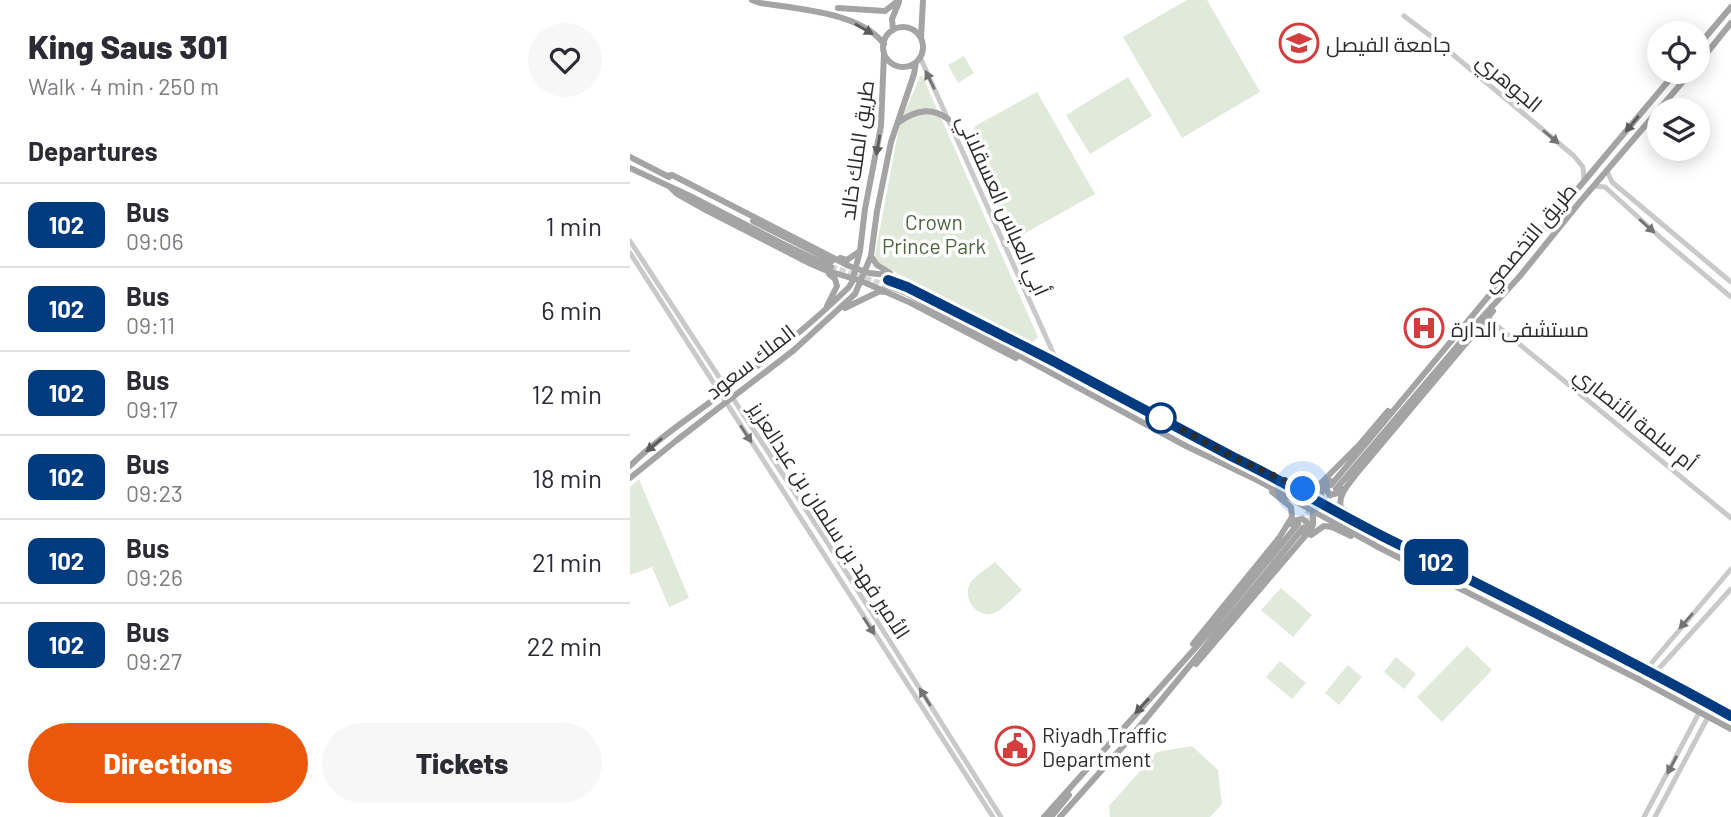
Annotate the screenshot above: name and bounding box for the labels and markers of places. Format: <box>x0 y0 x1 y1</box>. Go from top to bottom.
school or university icon: جامعة الفيصل <box>1278 22 1320 64</box>
place label: جامعة الفيصل <box>1326 31 1451 58</box>
hospital icon: مستشفى الدارة <box>1403 307 1445 349</box>
place label: مستشفى الدارة <box>1451 316 1589 343</box>
unlabelled marker <box>1146 403 1176 433</box>
place label: Riyadh Traffic Department <box>1042 722 1167 771</box>
public building icon: Riyadh Traffic Department <box>994 725 1036 767</box>

